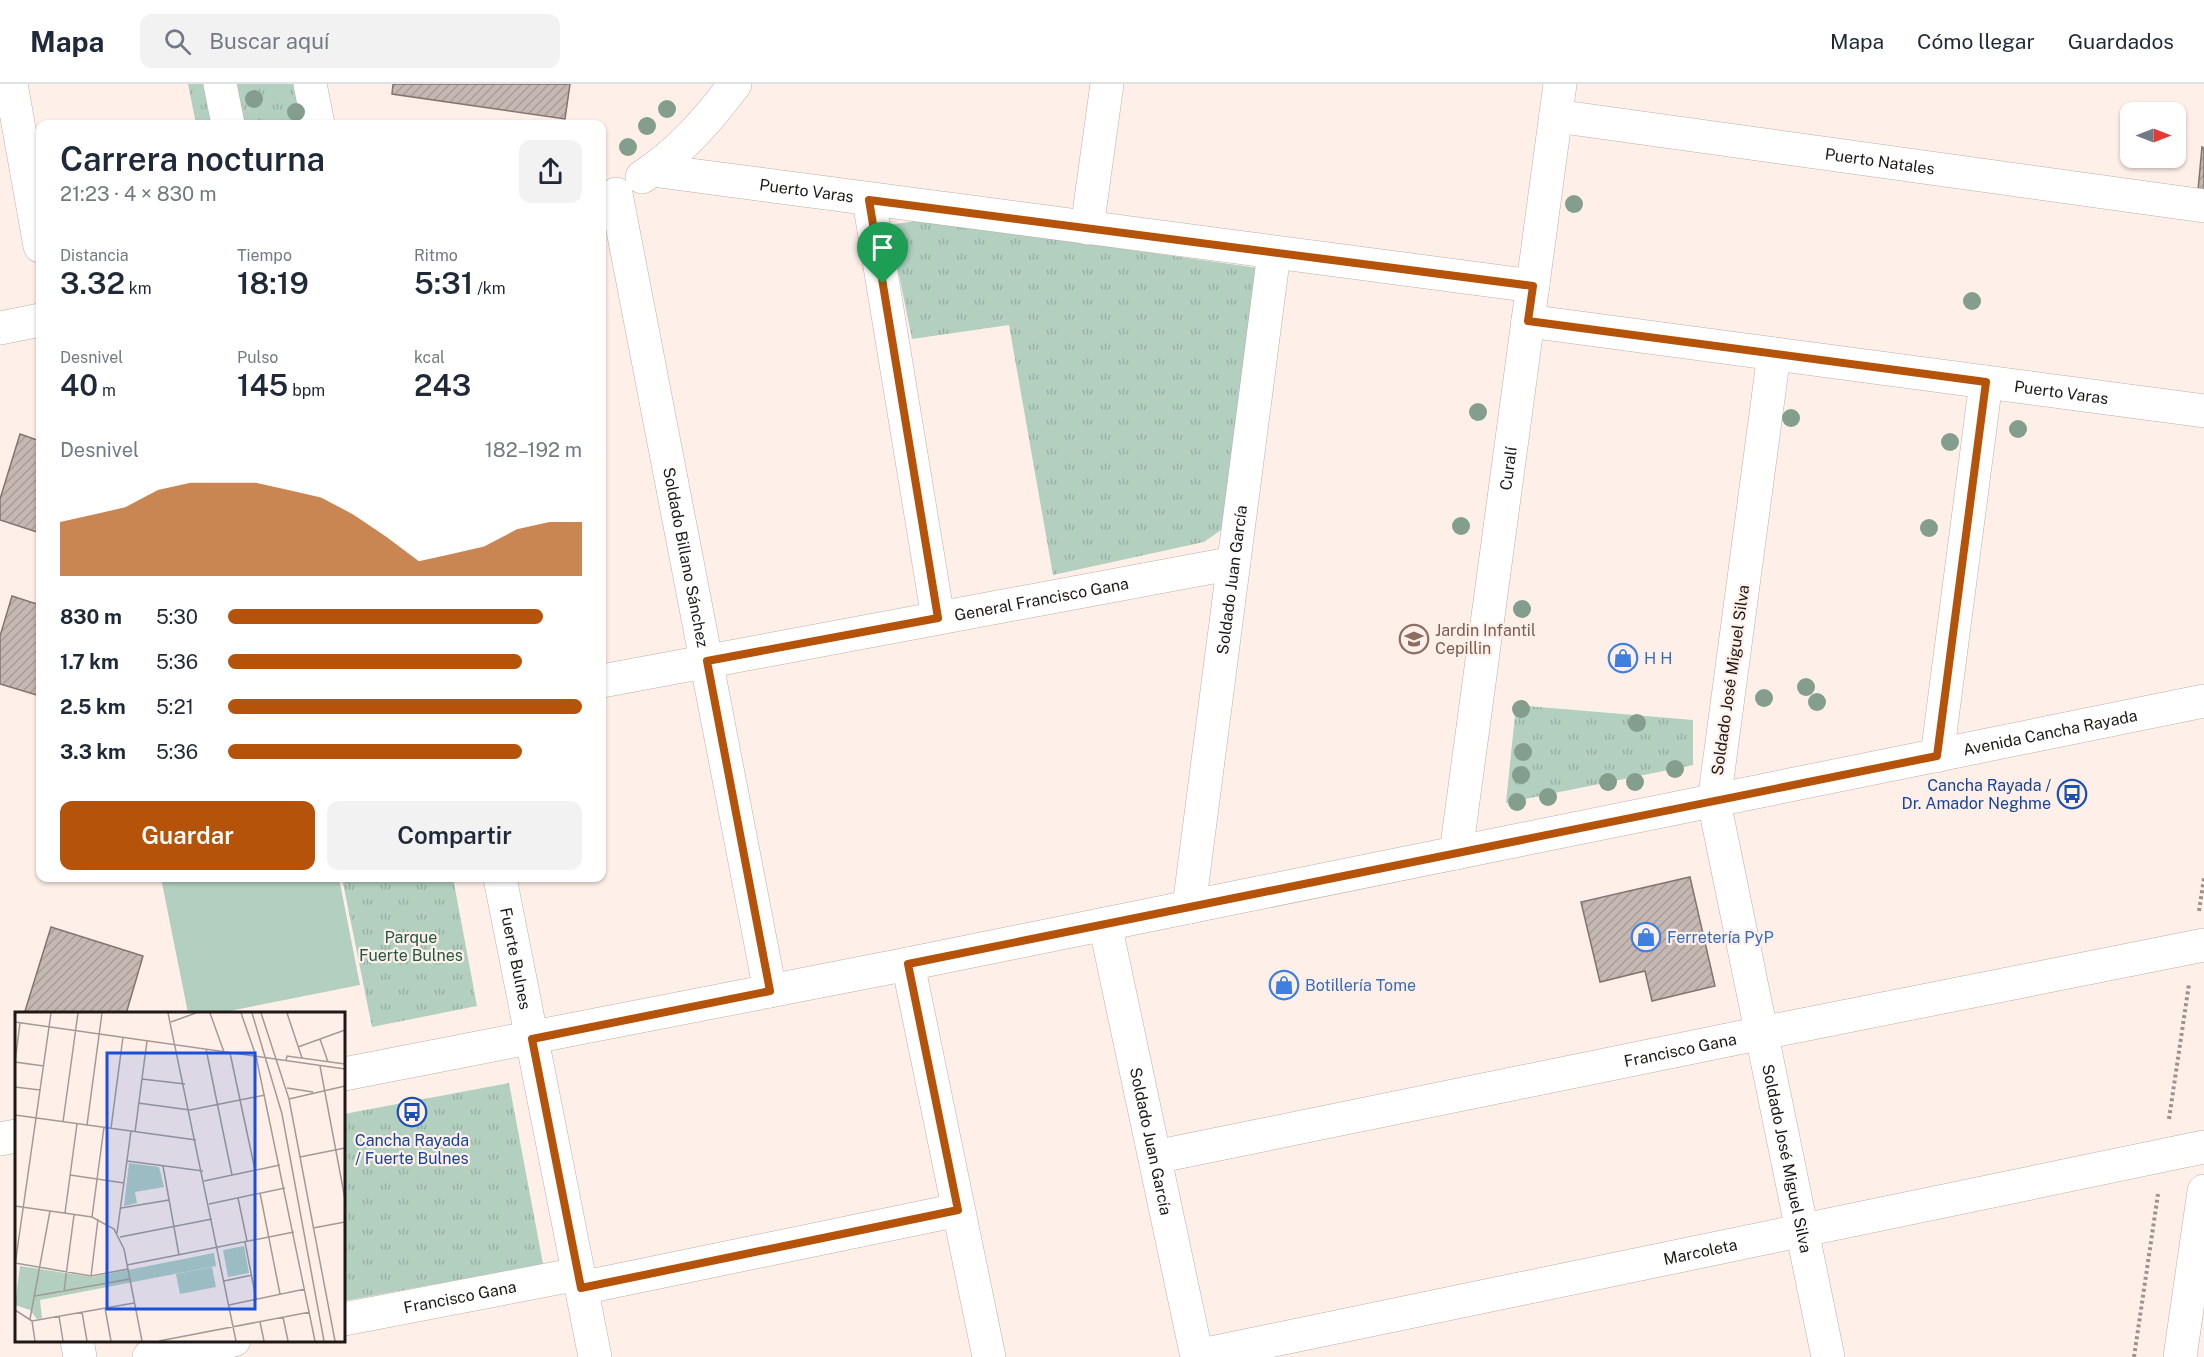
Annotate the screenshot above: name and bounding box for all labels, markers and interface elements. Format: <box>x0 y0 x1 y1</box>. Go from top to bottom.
search box <box>140 14 560 68</box>
text: Mapa <box>30 25 104 58</box>
icon: search <box>161 25 194 58</box>
text: Buscar aquí <box>209 28 329 54</box>
text: Mapa <box>1830 29 1884 54</box>
text: Cómo llegar <box>1917 29 2035 54</box>
text: Guardados <box>2068 29 2174 54</box>
north arrow <box>2120 102 2186 168</box>
map controls <box>2120 102 2186 168</box>
text: Carrera nocturna <box>60 140 325 178</box>
button: share <box>519 140 582 203</box>
street label: Puerto Natales <box>1824 144 1936 178</box>
street label: Puerto Varas <box>758 175 855 206</box>
text: 21:23 · 4 × 830 m <box>60 182 216 206</box>
pin <box>857 222 908 284</box>
icon: arrive <box>866 231 899 264</box>
text: Distancia <box>60 246 129 265</box>
text: Tiempo <box>237 246 292 265</box>
text: Ritmo <box>414 246 458 265</box>
text: 3.32 <box>60 265 125 301</box>
text: 18:19 <box>237 265 309 301</box>
text: 5:31 <box>414 265 473 301</box>
text: km <box>125 279 152 298</box>
text: /km <box>473 279 506 298</box>
text: Desnivel <box>60 348 123 367</box>
text: Pulso <box>237 348 278 367</box>
text: kcal <box>414 348 445 367</box>
text: 40 <box>60 367 98 403</box>
text: 145 <box>237 367 288 403</box>
text: 243 <box>414 367 471 403</box>
street label: Puerto Varas <box>2013 377 2109 408</box>
text: m <box>98 381 116 400</box>
text: bpm <box>288 381 325 400</box>
text: Desnivel <box>60 438 139 462</box>
text: 182–192 m <box>485 438 582 462</box>
street label: Curalí <box>1496 444 1521 492</box>
street label: Soldado Billano Sánchez <box>659 466 712 649</box>
street label: Soldado Juan García <box>1213 504 1251 656</box>
street label: General Francisco Gana <box>953 574 1130 625</box>
street label: Soldado José Miguel Silva <box>1708 584 1753 777</box>
text: 830 m <box>60 605 122 629</box>
text: 5:30 <box>156 605 198 629</box>
place label: Jardin Infantil Cepillin <box>1435 621 1536 658</box>
school or university icon: Jardin Infantil Cepillin <box>1398 623 1430 655</box>
shop icon: H H <box>1607 642 1639 674</box>
place label: H H <box>1644 649 1672 668</box>
text: 1.7 km <box>60 650 119 674</box>
text: 5:36 <box>156 650 198 674</box>
text: 2.5 km <box>60 695 126 719</box>
text: 5:21 <box>156 695 194 719</box>
street label: Avenida Cancha Rayada <box>1961 706 2139 760</box>
text: 3.3 km <box>60 740 126 764</box>
text: 5:36 <box>156 740 198 764</box>
place label: Cancha Rayada / Dr. Amador Neghme <box>1902 776 2051 813</box>
bus stop icon: Cancha Rayada / Dr. Amador Neghme <box>2056 778 2088 810</box>
button: Guardar <box>60 801 315 870</box>
button: Compartir <box>327 801 582 870</box>
street label: Fuerte Bulnes <box>496 906 535 1011</box>
shop icon: Ferretería PyP <box>1630 921 1662 953</box>
park label: Parque Fuerte Bulnes <box>359 928 463 965</box>
place label: Ferretería PyP <box>1667 928 1774 947</box>
shop icon: Botillería Tome <box>1268 969 1300 1001</box>
place label: Botillería Tome <box>1305 976 1416 995</box>
inset map <box>15 1012 345 1342</box>
street label: Francisco Gana <box>1622 1029 1738 1071</box>
street label: Soldado José Miguel Silva <box>1758 1063 1815 1255</box>
street label: Soldado Juan García <box>1126 1066 1176 1217</box>
bus stop icon: Cancha Rayada / Fuerte Bulnes <box>396 1096 428 1128</box>
place label: Cancha Rayada / Fuerte Bulnes <box>355 1131 469 1168</box>
street label: Marcoleta <box>1662 1235 1739 1269</box>
street label: Francisco Gana <box>402 1277 518 1317</box>

